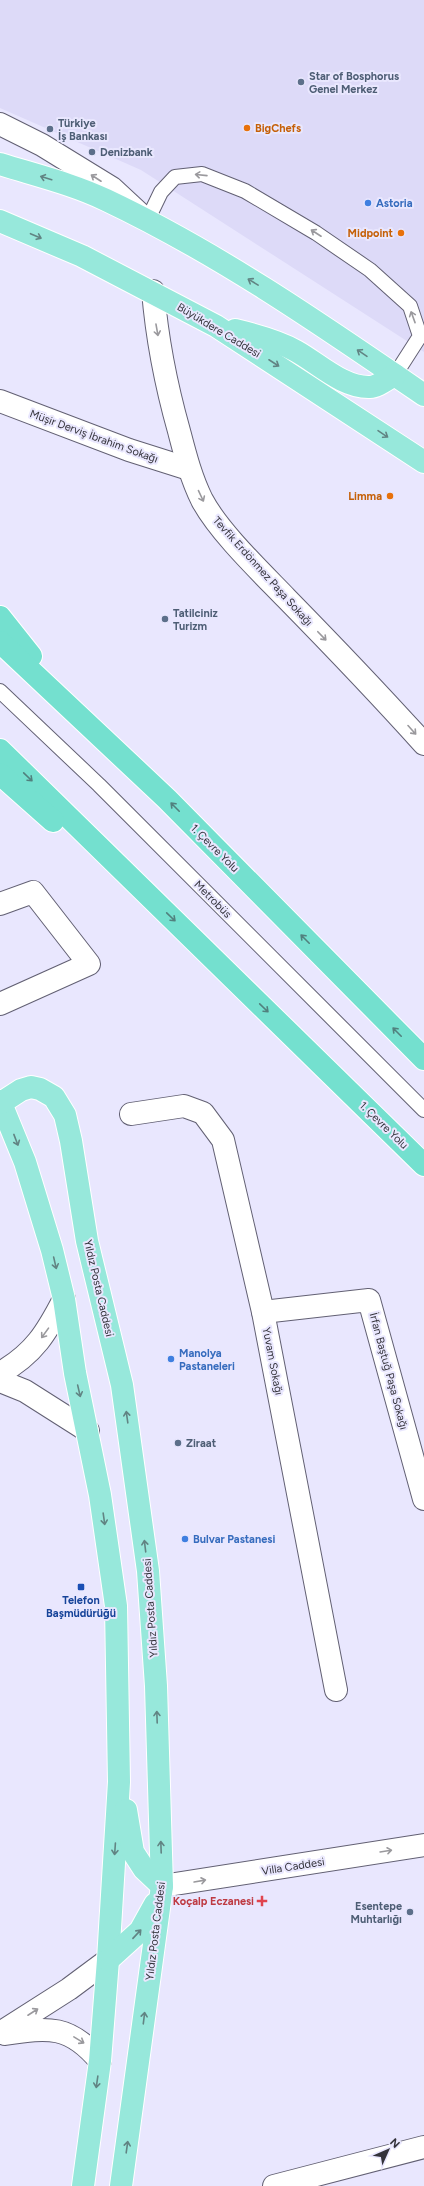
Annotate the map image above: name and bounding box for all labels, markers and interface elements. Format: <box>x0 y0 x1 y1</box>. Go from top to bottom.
place label: Star of Bosphorus Genel Merkez <box>309 70 399 96</box>
marker: Star of Bosphorus Genel Merkez <box>296 77 306 87</box>
place label: Türkiye İş Bankası <box>58 117 108 143</box>
place label: BigChefs <box>255 122 301 135</box>
marker: BigChefs <box>242 123 252 133</box>
marker: Türkiye İş Bankası <box>45 124 55 134</box>
place label: Denizbank <box>100 146 153 159</box>
marker: Denizbank <box>87 147 97 157</box>
one-way arrow <box>194 172 207 179</box>
one-way arrow <box>90 173 101 182</box>
one-way arrow <box>41 174 53 182</box>
place label: Astoria <box>376 197 413 210</box>
marker: Astoria <box>363 198 373 208</box>
place label: Midpoint <box>348 227 394 240</box>
marker: Midpoint <box>396 228 406 238</box>
one-way arrow <box>311 229 322 237</box>
one-way arrow <box>30 233 42 240</box>
one-way arrow <box>248 278 259 286</box>
street label: Büyükdere Caddesi <box>175 300 263 360</box>
one-way arrow <box>409 311 417 323</box>
one-way arrow <box>153 323 161 336</box>
one-way arrow <box>357 349 368 357</box>
one-way arrow <box>268 359 279 367</box>
street label: Müşir Derviş İbrahim Sokağı <box>28 407 160 466</box>
one-way arrow <box>377 430 388 438</box>
one-way arrow <box>198 489 205 501</box>
place label: Limma <box>348 490 382 503</box>
marker: Limma <box>385 491 395 501</box>
street label: Tevfik Erdönmez Paşa Sokağı <box>210 514 315 629</box>
place label: Tatilciniz Turizm <box>173 607 218 633</box>
marker: Tatilciniz Turizm <box>160 614 170 624</box>
one-way arrow <box>318 630 327 641</box>
one-way arrow <box>407 725 416 735</box>
one-way arrow <box>23 772 33 782</box>
one-way arrow <box>170 802 179 812</box>
street label: 1. Çevre Yolu <box>188 822 241 875</box>
street label: Metrobüs <box>191 878 234 921</box>
one-way arrow <box>166 913 176 922</box>
one-way arrow <box>300 934 310 944</box>
one-way arrow <box>259 1003 269 1013</box>
one-way arrow <box>392 1027 401 1037</box>
street label: 1. Çevre Yolu <box>357 1099 411 1152</box>
one-way arrow <box>12 1133 20 1145</box>
street label: Yıldız Posta Caddesi <box>81 1238 116 1338</box>
one-way arrow <box>52 1257 60 1270</box>
street label: İrfan Baştuğ Paşa Sokağı <box>367 1311 410 1431</box>
street label: Yuvam Sokağı <box>260 1326 285 1396</box>
one-way arrow <box>41 1327 49 1338</box>
place label: Manolya Pastaneleri <box>179 1347 235 1373</box>
marker: Manolya Pastaneleri <box>166 1354 176 1364</box>
one-way arrow <box>76 1384 84 1397</box>
one-way arrow <box>123 1411 131 1424</box>
place label: Ziraat <box>186 1437 217 1450</box>
marker: Ziraat <box>173 1438 183 1448</box>
one-way arrow <box>100 1512 108 1525</box>
place label: Bulvar Pastanesi <box>193 1533 275 1546</box>
marker: Bulvar Pastanesi <box>180 1534 190 1544</box>
one-way arrow <box>141 1540 149 1553</box>
street label: Yıldız Posta Caddesi <box>141 1558 160 1658</box>
marker: Telefon Başmüdürüğü <box>76 1582 86 1592</box>
place label: Telefon Başmüdürüğü <box>46 1594 116 1620</box>
one-way arrow <box>153 1711 160 1724</box>
one-way arrow <box>157 1841 164 1854</box>
one-way arrow <box>111 1842 118 1855</box>
one-way arrow <box>380 1847 393 1855</box>
street label: Villa Caddesi <box>261 1855 325 1878</box>
one-way arrow <box>194 1877 207 1885</box>
street label: Yıldız Posta Caddesi <box>143 1881 168 1981</box>
place label: Koçalp Eczanesi <box>173 1895 254 1908</box>
marker: Koçalp Eczanesi <box>257 1896 267 1906</box>
place label: Esentepe Muhtarlığı <box>351 1900 402 1926</box>
marker: Esentepe Muhtarlığı <box>405 1907 415 1917</box>
one-way arrow <box>133 1929 142 1939</box>
one-way arrow <box>27 2008 38 2016</box>
one-way arrow <box>140 2012 148 2025</box>
one-way arrow <box>73 2036 85 2044</box>
one-way arrow <box>93 2075 101 2088</box>
north arrow <box>368 2130 408 2170</box>
text: N <box>387 2136 402 2151</box>
one-way arrow <box>123 2141 131 2154</box>

